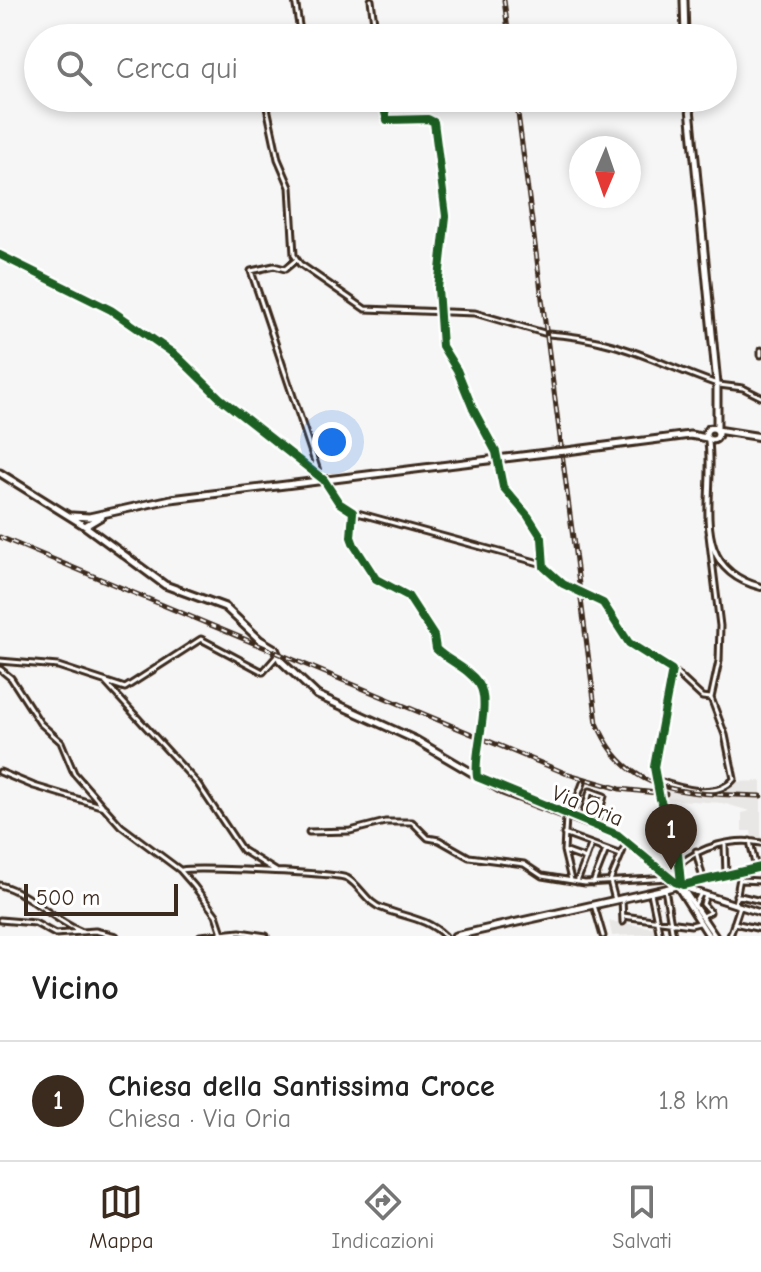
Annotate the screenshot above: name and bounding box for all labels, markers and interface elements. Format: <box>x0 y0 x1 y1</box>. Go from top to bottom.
search box <box>24 24 737 112</box>
icon: search <box>52 46 96 90</box>
text: Cerca qui <box>116 51 238 86</box>
north arrow <box>569 136 641 208</box>
your location <box>312 422 352 462</box>
street label: Via Oria <box>548 780 627 832</box>
pin: 1 <box>645 804 697 870</box>
scale bar <box>24 880 178 916</box>
text: 500 m <box>36 885 100 911</box>
text: Vicino <box>32 968 119 1008</box>
text: Chiesa della Santissima Croce <box>108 1069 495 1104</box>
text: 1 <box>53 1086 63 1116</box>
text: 1.8 km <box>659 1086 729 1116</box>
text: Chiesa · Via Oria <box>108 1104 291 1134</box>
tab: Mappa <box>89 1180 154 1254</box>
tab: Indicazioni <box>332 1180 434 1254</box>
tab: Salvati <box>612 1180 672 1254</box>

